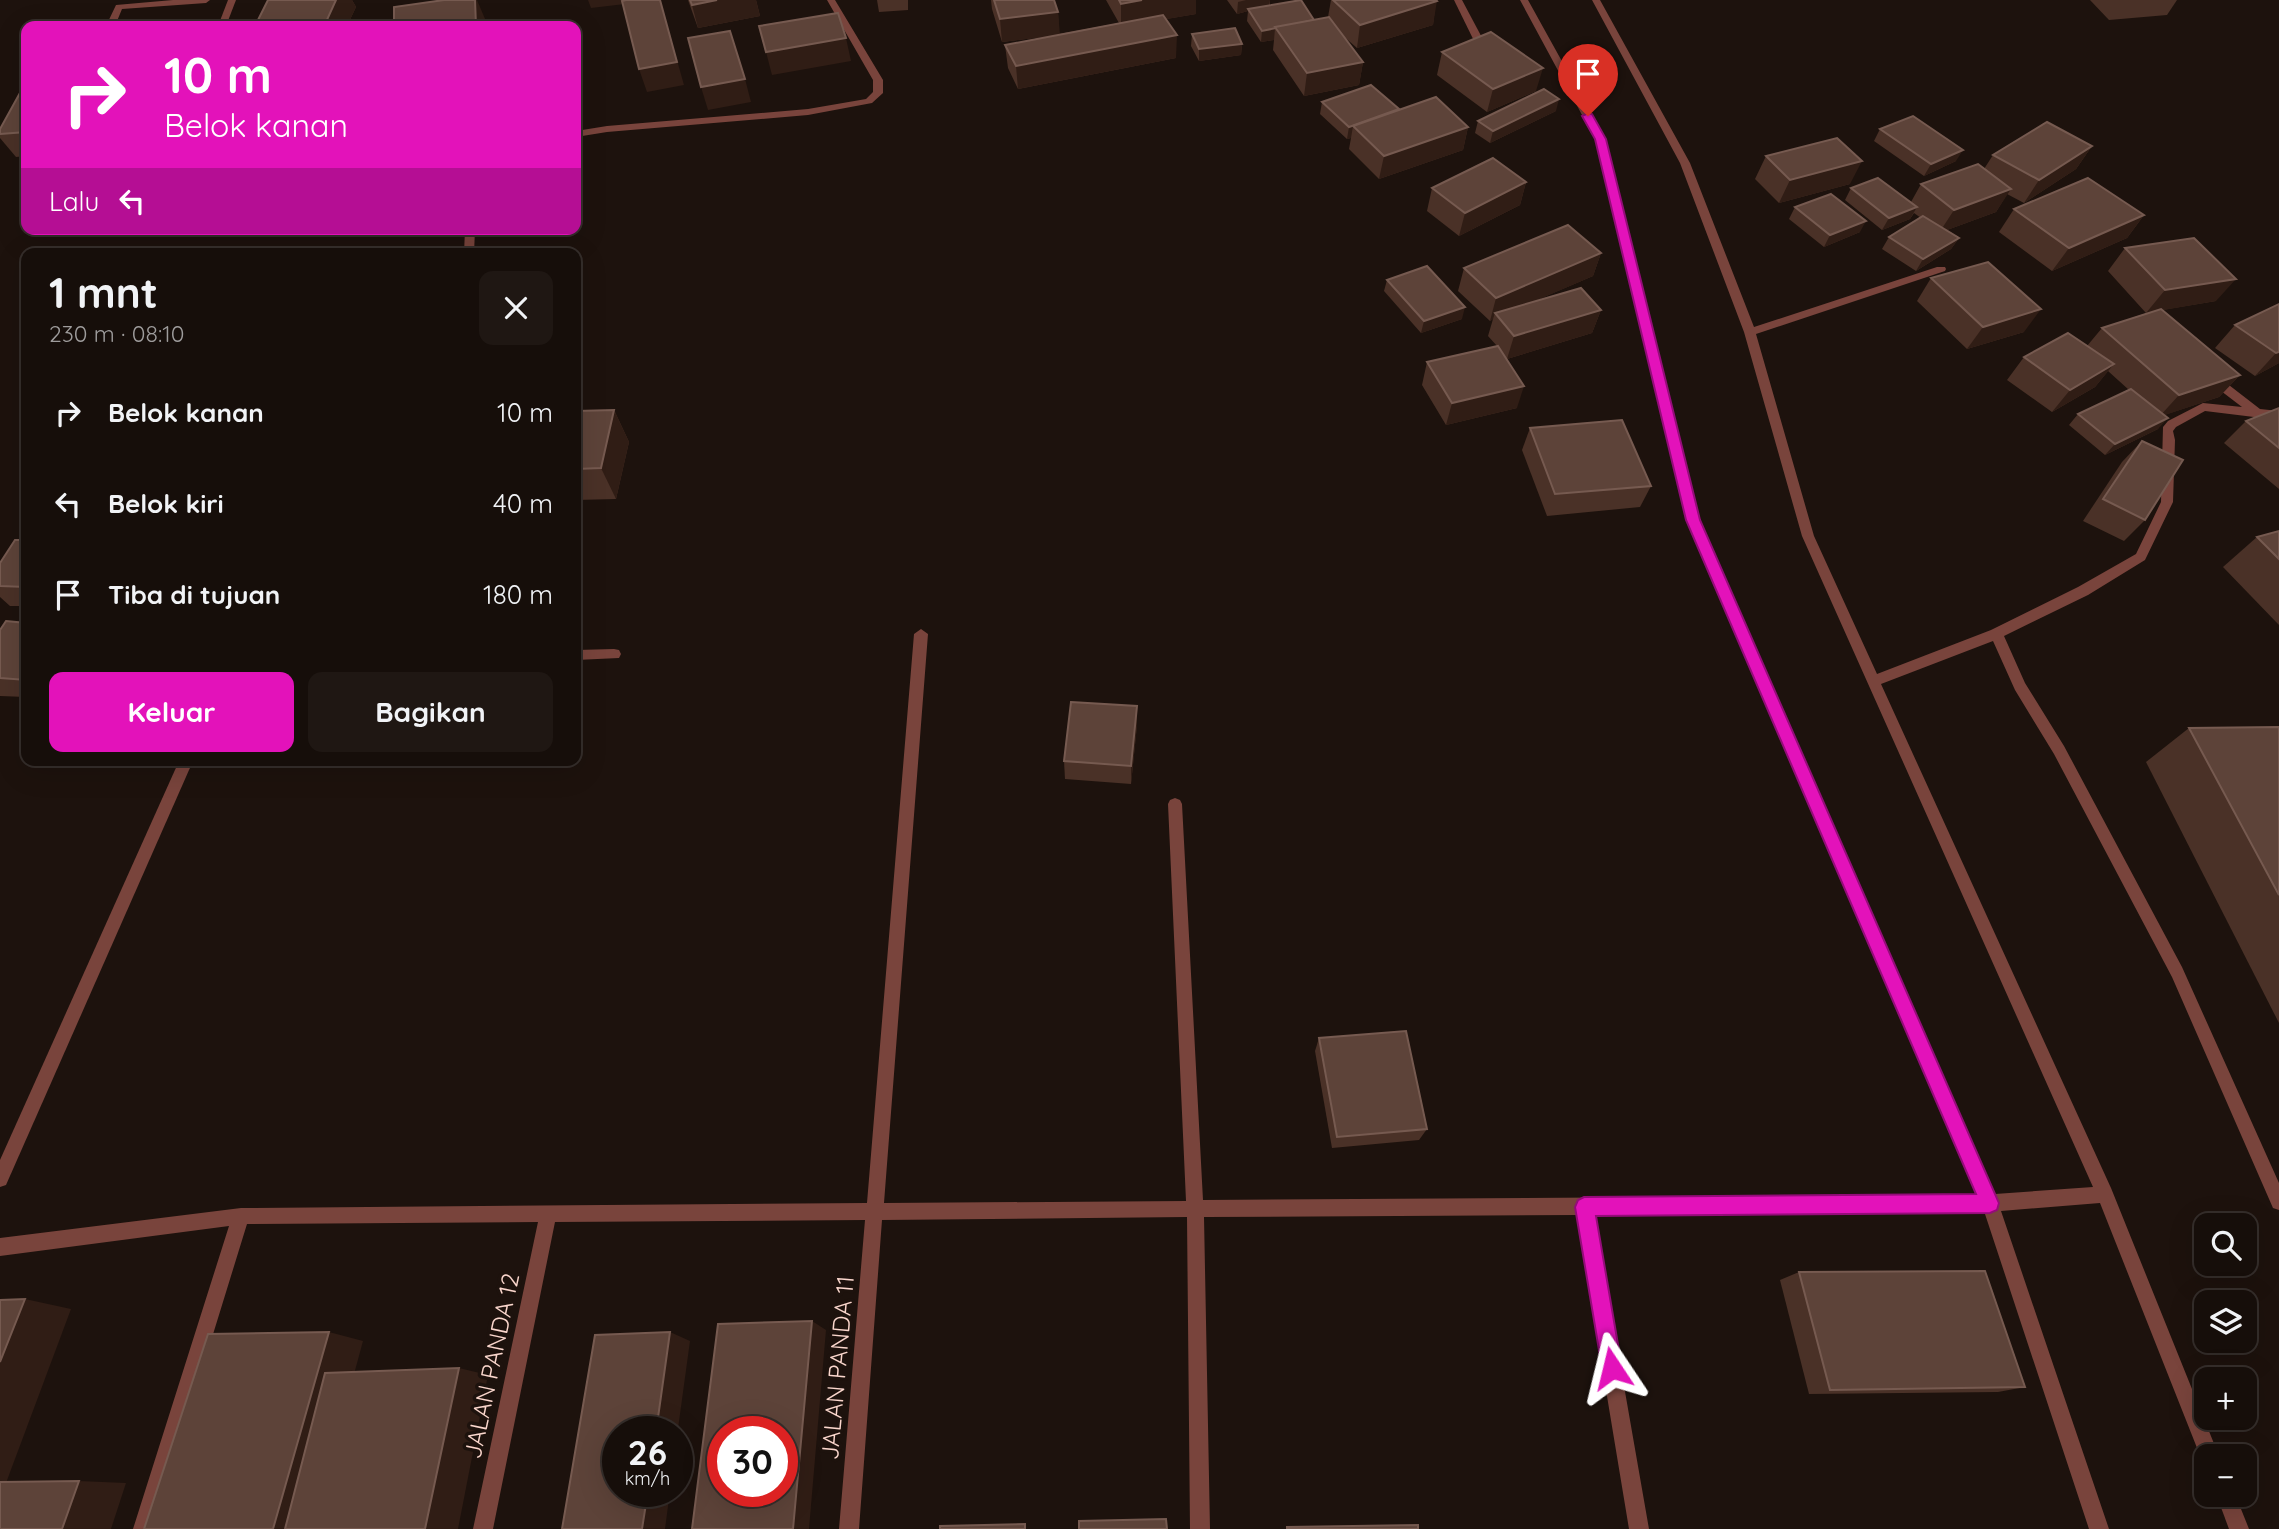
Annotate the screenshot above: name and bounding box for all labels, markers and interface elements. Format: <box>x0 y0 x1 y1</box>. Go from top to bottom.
text: 10 m <box>164 44 272 105</box>
pin <box>1558 44 1618 116</box>
icon: right <box>49 49 140 140</box>
icon: arrive <box>1569 55 1607 93</box>
text: Belok kanan <box>164 105 348 145</box>
icon: left <box>113 182 151 220</box>
text: Lalu <box>49 185 99 218</box>
text: 1 mnt <box>49 266 158 319</box>
button: close <box>479 271 553 345</box>
text: 230 m · 08:10 <box>49 319 184 348</box>
icon: right <box>49 394 87 432</box>
text: Belok kanan <box>108 396 264 429</box>
text: 10 m <box>497 396 553 429</box>
icon: left <box>49 485 87 523</box>
text: Belok kiri <box>108 487 224 520</box>
text: 40 m <box>493 487 553 520</box>
icon: arrive <box>49 576 87 614</box>
text: Tiba di tujuan <box>108 578 280 611</box>
text: 180 m <box>483 578 553 611</box>
button: Keluar <box>49 672 294 752</box>
button: Bagikan <box>308 672 553 752</box>
map controls <box>2194 1213 2257 1507</box>
button: search <box>2194 1213 2257 1276</box>
street label: JALAN PANDA 12 <box>457 1270 525 1461</box>
street label: JALAN PANDA 11 <box>814 1275 860 1461</box>
button: layers <box>2194 1290 2257 1353</box>
position arrow <box>1575 1331 1649 1405</box>
button: + <box>2194 1367 2257 1430</box>
speed limit sign: 30 <box>707 1416 798 1507</box>
text: 26 <box>628 1430 667 1474</box>
button: − <box>2194 1444 2257 1507</box>
text: km/h <box>625 1467 670 1490</box>

